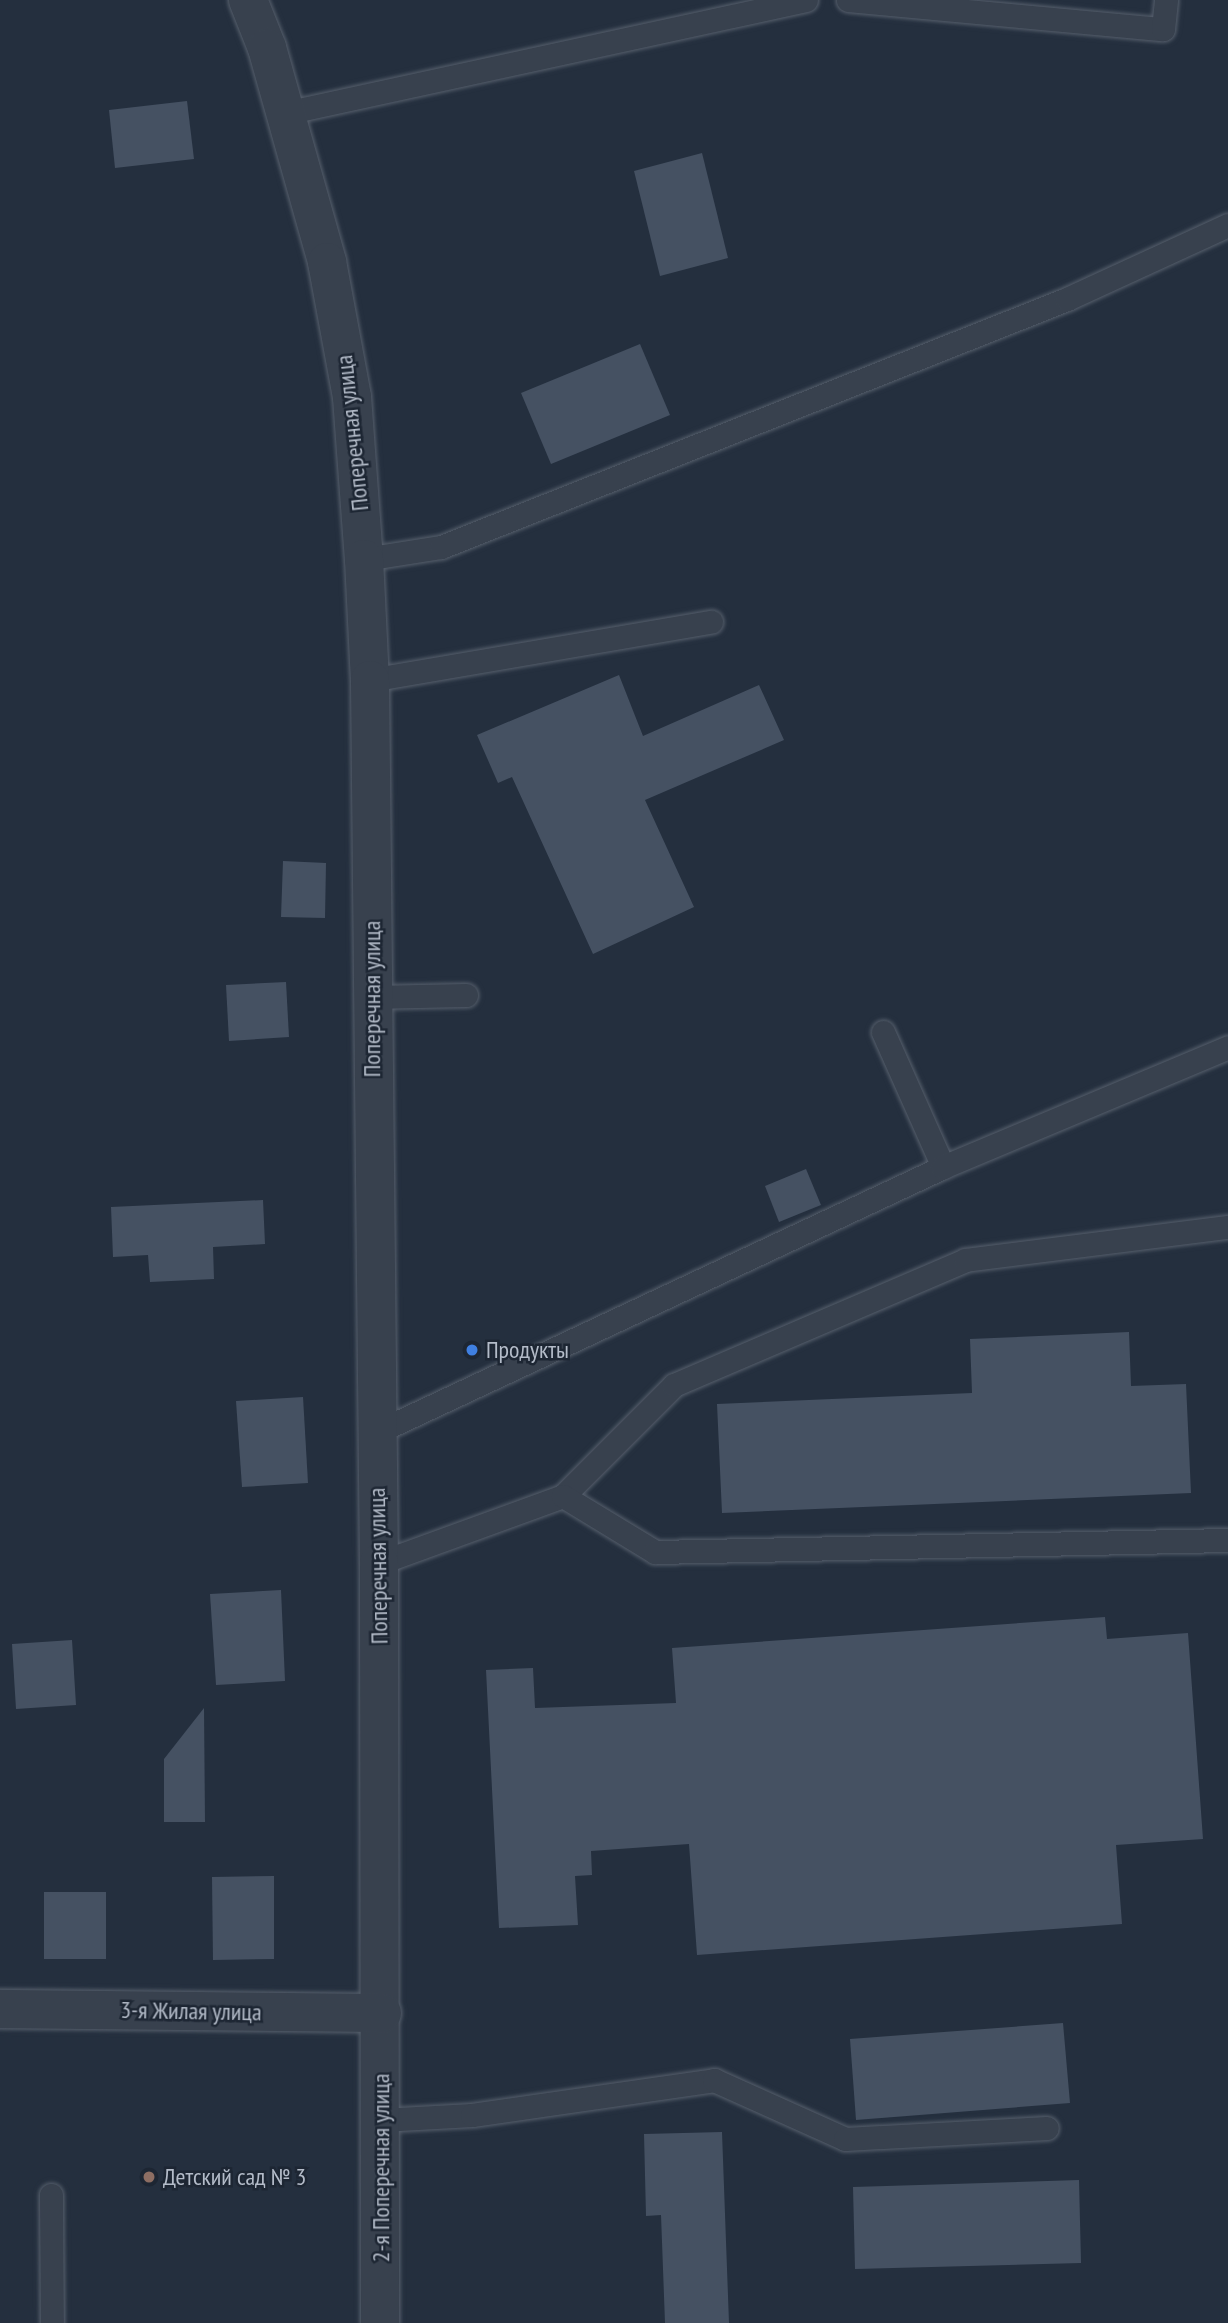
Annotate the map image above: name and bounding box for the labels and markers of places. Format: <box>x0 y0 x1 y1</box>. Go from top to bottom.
place label: Продукты <box>486 1336 569 1364</box>
marker: Продукты <box>464 1342 480 1358</box>
place label: Детский сад № 3 <box>163 2163 306 2191</box>
marker: Детский сад № 3 <box>141 2169 157 2185</box>

